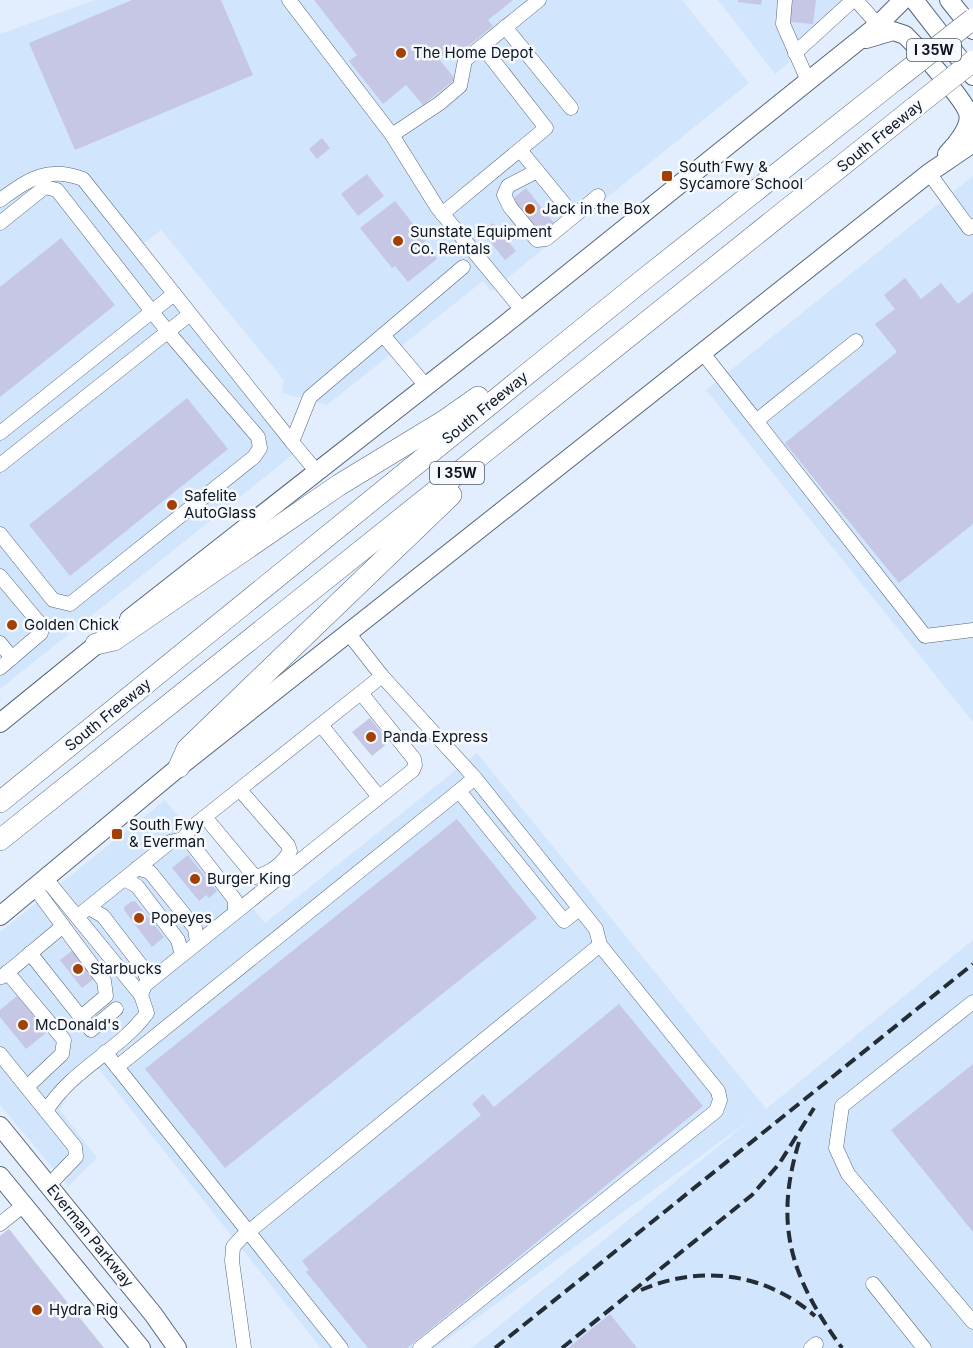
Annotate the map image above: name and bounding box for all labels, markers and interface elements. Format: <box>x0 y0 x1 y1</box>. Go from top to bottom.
road number: I 35W <box>907 39 961 61</box>
place label: The Home Depot <box>413 43 534 62</box>
marker: The Home Depot <box>394 46 408 60</box>
street label: South Freeway <box>833 95 927 176</box>
place label: South Fwy & Sycamore School <box>679 157 803 193</box>
marker: South Fwy & Sycamore School <box>660 169 674 183</box>
place label: Jack in the Box <box>542 199 650 218</box>
marker: Jack in the Box <box>523 202 537 216</box>
place label: Sunstate Equipment Co. Rentals <box>410 222 552 258</box>
marker: Sunstate Equipment Co. Rentals <box>391 234 405 248</box>
street label: South Freeway <box>438 367 532 448</box>
road number: I 35W <box>430 462 484 484</box>
place label: Safelite AutoGlass <box>184 486 256 522</box>
marker: Safelite AutoGlass <box>165 498 179 512</box>
place label: Golden Chick <box>24 615 120 634</box>
marker: Golden Chick <box>5 618 19 632</box>
street label: South Freeway <box>61 674 155 755</box>
place label: Panda Express <box>383 727 488 746</box>
marker: Panda Express <box>364 730 378 744</box>
place label: South Fwy & Everman <box>129 815 205 851</box>
marker: South Fwy & Everman <box>110 827 124 841</box>
place label: Burger King <box>207 869 291 888</box>
marker: Burger King <box>188 872 202 886</box>
place label: Popeyes <box>151 908 212 927</box>
marker: Popeyes <box>132 911 146 925</box>
place label: Starbucks <box>90 959 162 978</box>
marker: Starbucks <box>71 962 85 976</box>
place label: McDonald's <box>35 1015 120 1034</box>
marker: McDonald's <box>16 1018 30 1032</box>
street label: Everman Parkway <box>43 1180 138 1292</box>
place label: Hydra Rig <box>49 1300 118 1319</box>
marker: Hydra Rig <box>30 1303 44 1317</box>

